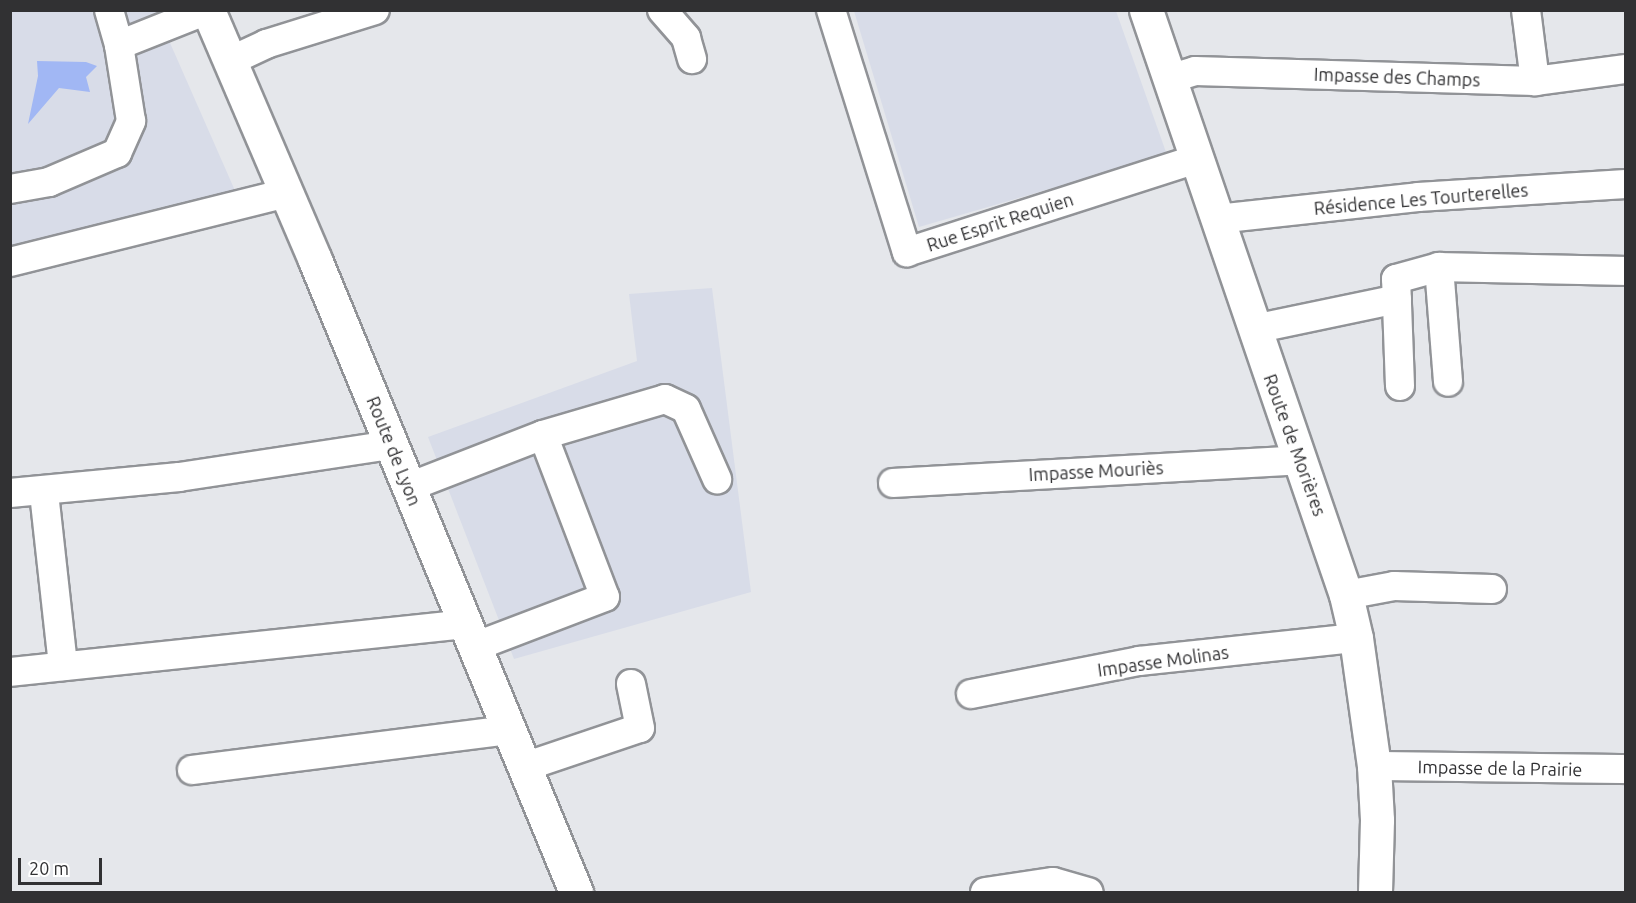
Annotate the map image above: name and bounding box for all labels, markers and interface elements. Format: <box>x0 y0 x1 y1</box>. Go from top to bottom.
street label: Impasse des Champs <box>1313 63 1481 91</box>
street label: Résidence Les Tourterelles <box>1313 179 1529 219</box>
street label: Rue Esprit Requien <box>924 188 1076 256</box>
street label: Route de Morières <box>1259 371 1331 519</box>
street label: Route de Lyon <box>362 393 426 509</box>
street label: Impasse Mouriès <box>1028 457 1164 485</box>
street label: Impasse Molinas <box>1096 641 1230 681</box>
street label: Impasse de la Prairie <box>1418 756 1582 780</box>
scale bar <box>21 846 105 884</box>
text: 20 m <box>29 858 69 878</box>

